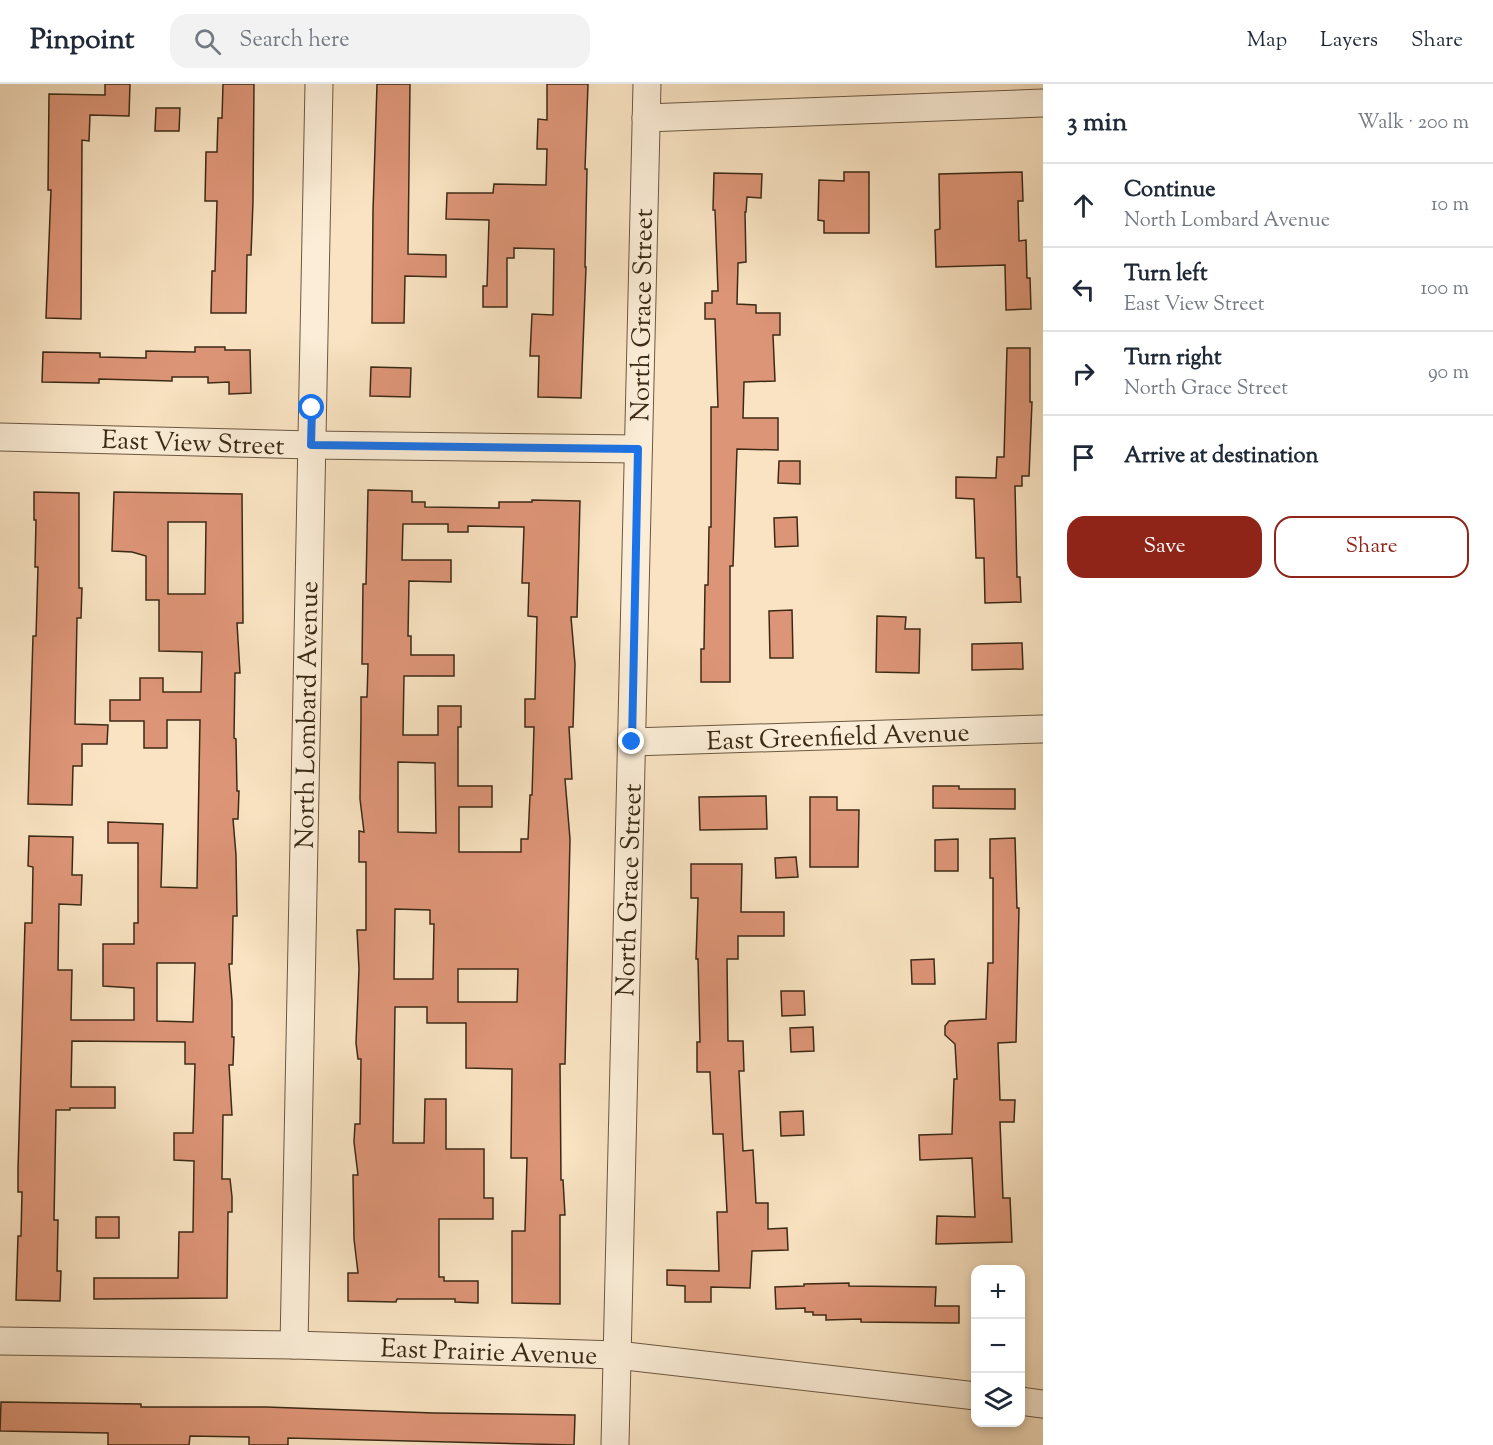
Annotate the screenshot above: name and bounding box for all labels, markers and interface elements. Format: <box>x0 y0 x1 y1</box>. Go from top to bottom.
search box <box>170 14 590 68</box>
text: Pinpoint <box>30 21 134 61</box>
icon: search <box>191 25 224 58</box>
text: Search here <box>239 25 350 57</box>
text: Map <box>1247 26 1287 56</box>
text: Layers <box>1320 26 1378 56</box>
text: Share <box>1411 26 1463 56</box>
text: 3 min <box>1067 105 1127 142</box>
text: Walk · 200 m <box>1357 109 1469 138</box>
text: Continue <box>1124 175 1215 207</box>
icon: ahead <box>1067 189 1100 222</box>
text: 10 m <box>1431 191 1469 220</box>
text: North Lombard Avenue <box>1124 207 1330 236</box>
street label: North Grace Street <box>623 208 664 422</box>
text: Turn left <box>1124 259 1207 291</box>
icon: left <box>1067 273 1100 306</box>
text: 100 m <box>1420 275 1469 304</box>
text: East View Street <box>1124 291 1265 320</box>
text: Turn right <box>1124 343 1221 375</box>
icon: right <box>1067 357 1100 390</box>
text: 90 m <box>1428 359 1469 388</box>
text: North Grace Street <box>1124 375 1288 404</box>
route start <box>298 394 324 420</box>
street label: East View Street <box>101 423 285 466</box>
icon: arrive <box>1067 441 1100 474</box>
text: Arrive at destination <box>1124 441 1319 473</box>
button: Save <box>1067 516 1262 578</box>
button: Share <box>1274 516 1469 578</box>
street label: North Lombard Avenue <box>288 581 329 849</box>
street label: East Greenfield Avenue <box>706 715 970 762</box>
route end <box>618 728 644 754</box>
street label: North Grace Street <box>608 783 653 997</box>
map controls <box>971 1265 1025 1427</box>
button: + <box>971 1265 1025 1319</box>
button: − <box>971 1319 1025 1373</box>
street label: East Prairie Avenue <box>380 1331 598 1376</box>
button: layers <box>971 1373 1025 1427</box>

